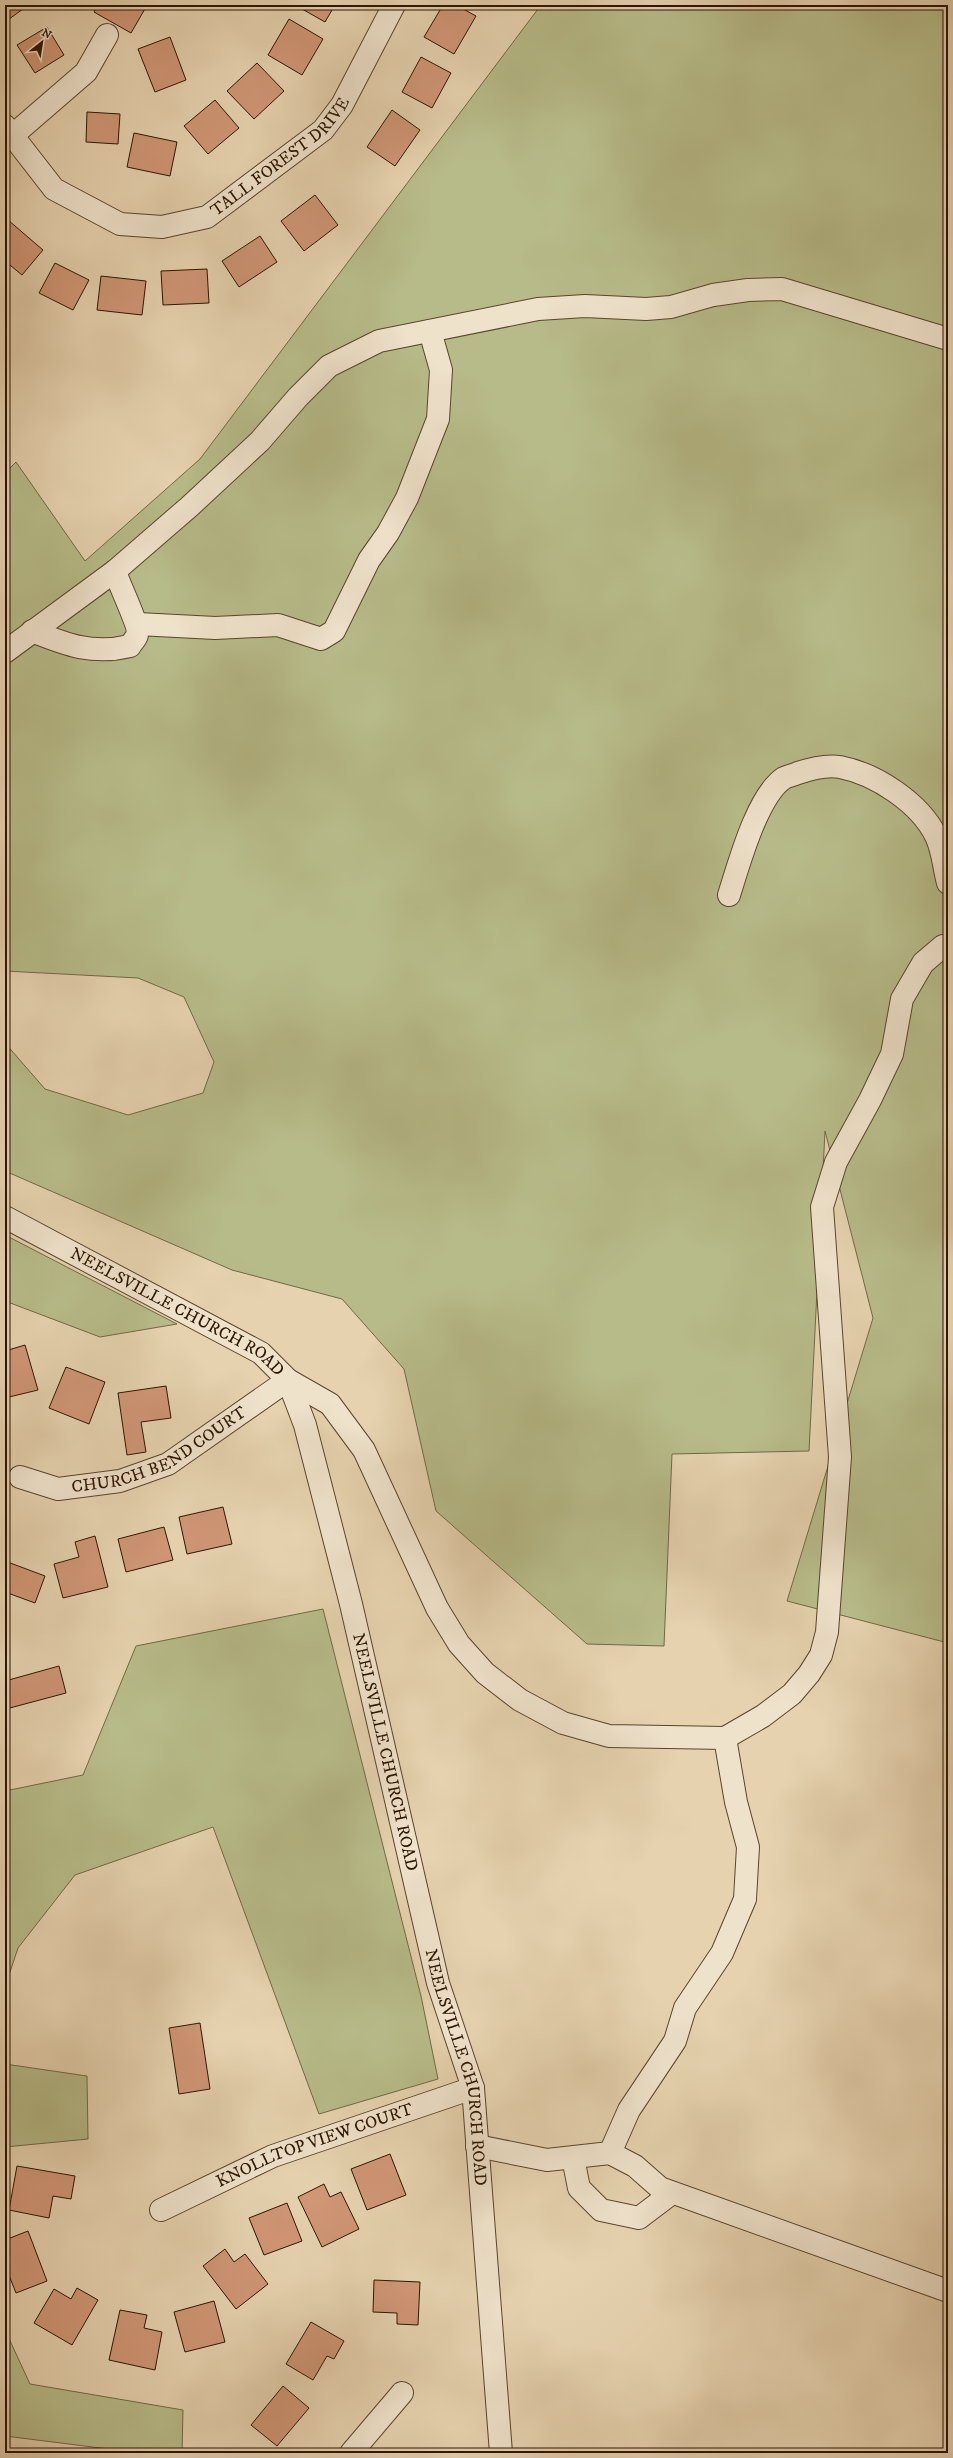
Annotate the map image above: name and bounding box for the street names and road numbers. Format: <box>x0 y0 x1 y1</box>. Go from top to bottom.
street label: TALL FOREST DRIVE <box>206 94 355 221</box>
street label: NEELSVILLE CHURCH ROAD <box>66 1243 289 1381</box>
street label: CHURCH BEND COURT <box>70 1401 251 1498</box>
street label: NEELSVILLE CHURCH ROAD <box>347 1631 423 1873</box>
street label: NEELSVILLE CHURCH ROAD <box>420 1947 491 2187</box>
street label: KNOLLTOP VIEW COURT <box>213 2098 416 2193</box>

